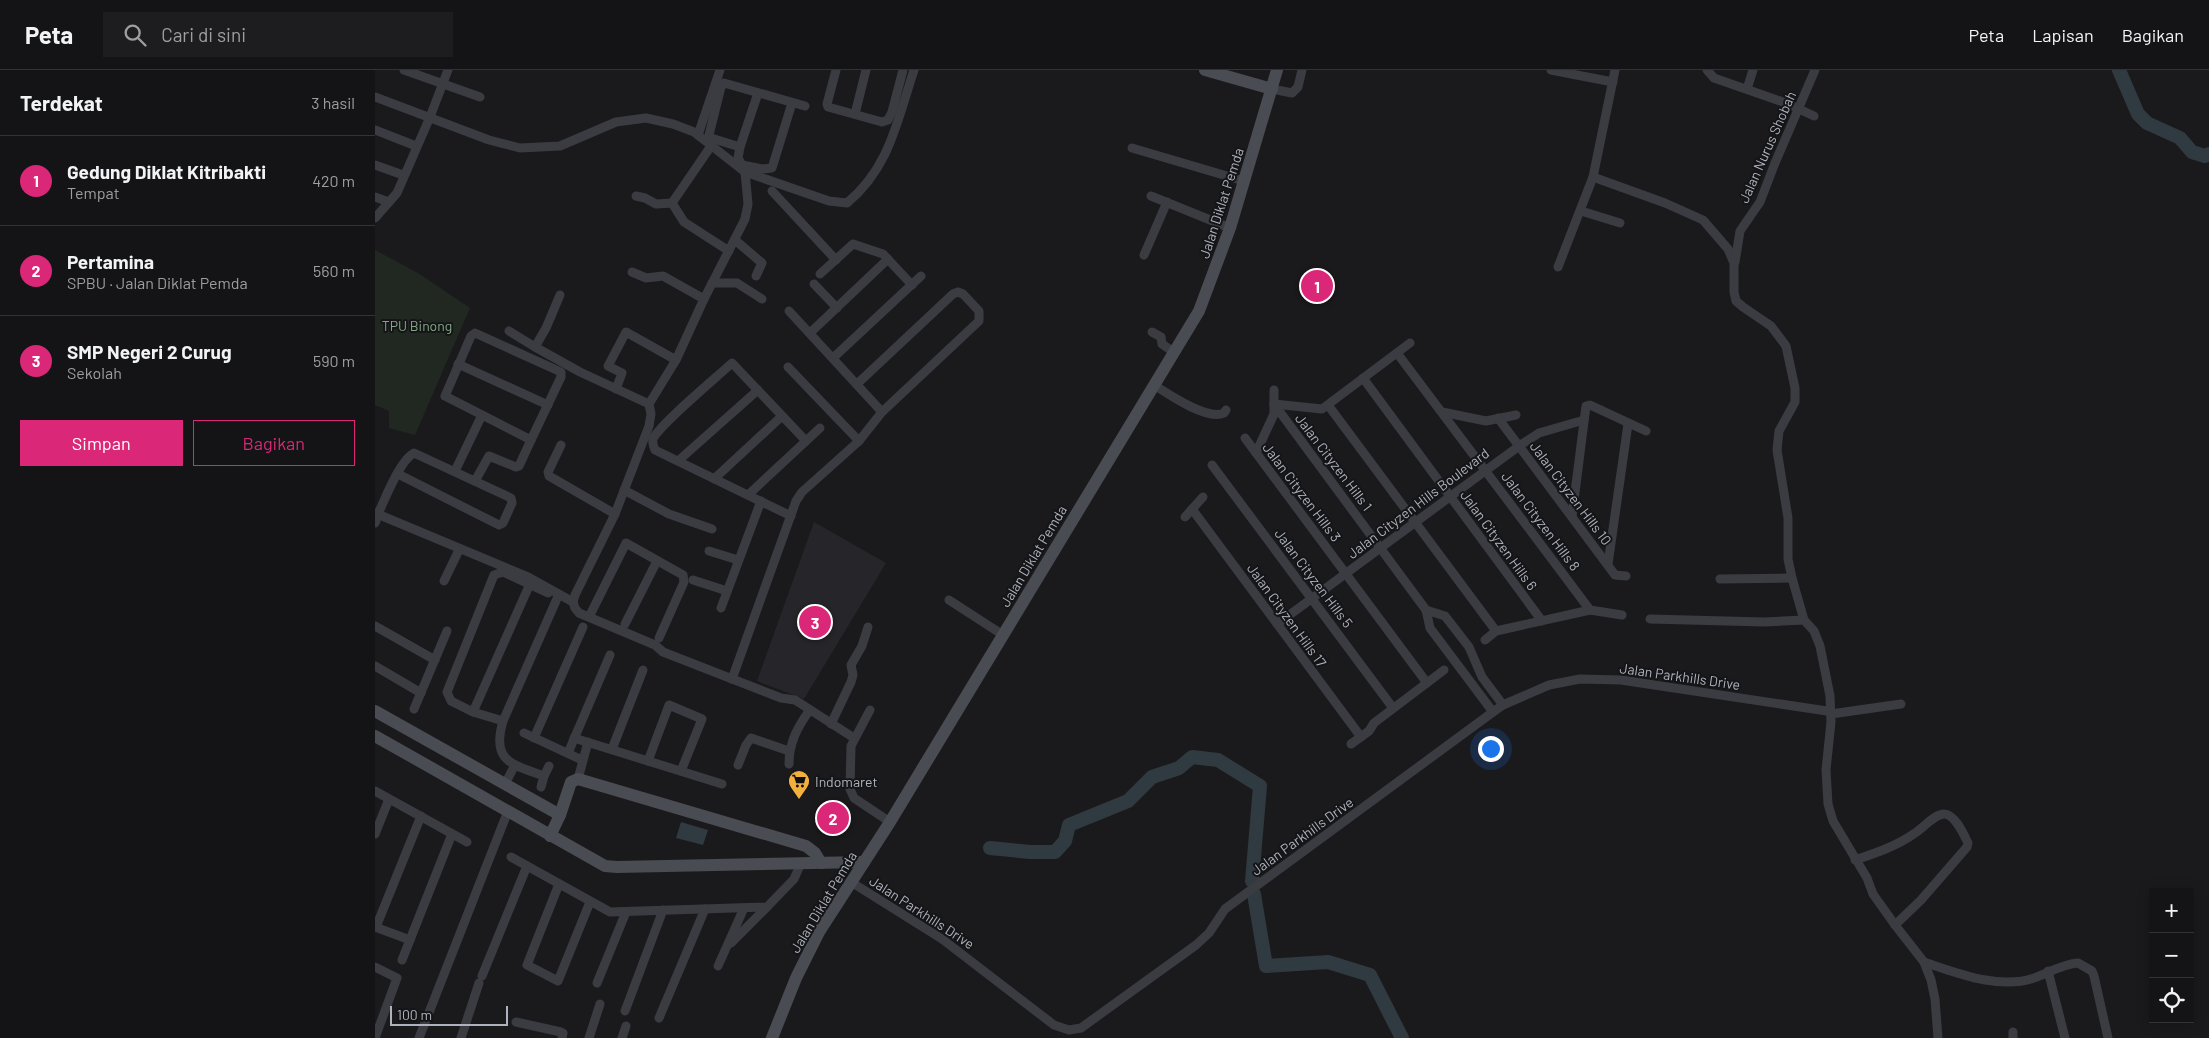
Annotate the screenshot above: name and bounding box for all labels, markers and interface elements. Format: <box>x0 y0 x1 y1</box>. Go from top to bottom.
search box <box>103 12 453 57</box>
text: Peta <box>25 20 73 49</box>
icon: search <box>121 21 149 49</box>
text: Cari di sini <box>161 23 246 46</box>
text: Peta <box>1969 24 2004 46</box>
text: Lapisan <box>2032 24 2094 46</box>
text: Bagikan <box>2122 24 2184 46</box>
street label: Jalan Nurus Shobah <box>1735 88 1799 206</box>
text: Terdekat <box>20 90 103 115</box>
text: 3 hasil <box>311 93 355 112</box>
street label: Jalan Diklat Pemda <box>1195 146 1247 260</box>
text: Gedung Diklat Kitribakti <box>67 160 266 183</box>
text: 1 <box>33 171 39 190</box>
text: 420 m <box>312 171 355 190</box>
text: Tempat <box>67 183 120 202</box>
text: Pertamina <box>67 250 154 273</box>
text: 2 <box>32 261 40 280</box>
text: 560 m <box>313 261 355 280</box>
pin: 1 <box>1301 267 1333 305</box>
text: SPBU · Jalan Diklat Pemda <box>67 273 248 292</box>
park label: TPU Binong <box>382 317 452 334</box>
text: SMP Negeri 2 Curug <box>67 340 231 363</box>
text: 3 <box>32 351 40 370</box>
text: 590 m <box>313 351 355 370</box>
text: Sekolah <box>67 363 122 382</box>
street label: Jalan Cityzen Hills 1 <box>1292 410 1376 514</box>
button: Simpan <box>20 420 183 466</box>
button: Bagikan <box>193 420 355 466</box>
street label: Jalan Cityzen Hills 10 <box>1527 438 1615 548</box>
street label: Jalan Cityzen Hills 3 <box>1259 439 1345 545</box>
street label: Jalan Cityzen Hills Boulevard <box>1344 444 1492 562</box>
street label: Jalan Cityzen Hills 8 <box>1498 468 1584 574</box>
street label: Jalan Cityzen Hills 6 <box>1457 487 1541 593</box>
street label: Jalan Diklat Pemda <box>996 502 1070 610</box>
street label: Jalan Cityzen Hills 5 <box>1271 525 1357 631</box>
street label: Jalan Cityzen Hills 17 <box>1244 560 1330 670</box>
pin: 3 <box>799 603 831 641</box>
street label: Jalan Parkhills Drive <box>1619 659 1741 693</box>
your location <box>1478 736 1504 762</box>
supermarket icon: Indomaret <box>787 769 811 800</box>
place label: Indomaret <box>815 773 878 790</box>
street label: Jalan Parkhills Drive <box>1248 793 1356 879</box>
pin: 2 <box>817 799 849 837</box>
street label: Jalan Diklat Pemda <box>786 848 860 956</box>
street label: Jalan Parkhills Drive <box>866 872 978 952</box>
map controls <box>2149 888 2194 1023</box>
button: + <box>2149 888 2194 933</box>
button: − <box>2149 933 2194 978</box>
button: locate <box>2149 978 2194 1023</box>
scale bar <box>390 1003 507 1026</box>
text: 100 m <box>397 1006 432 1023</box>

